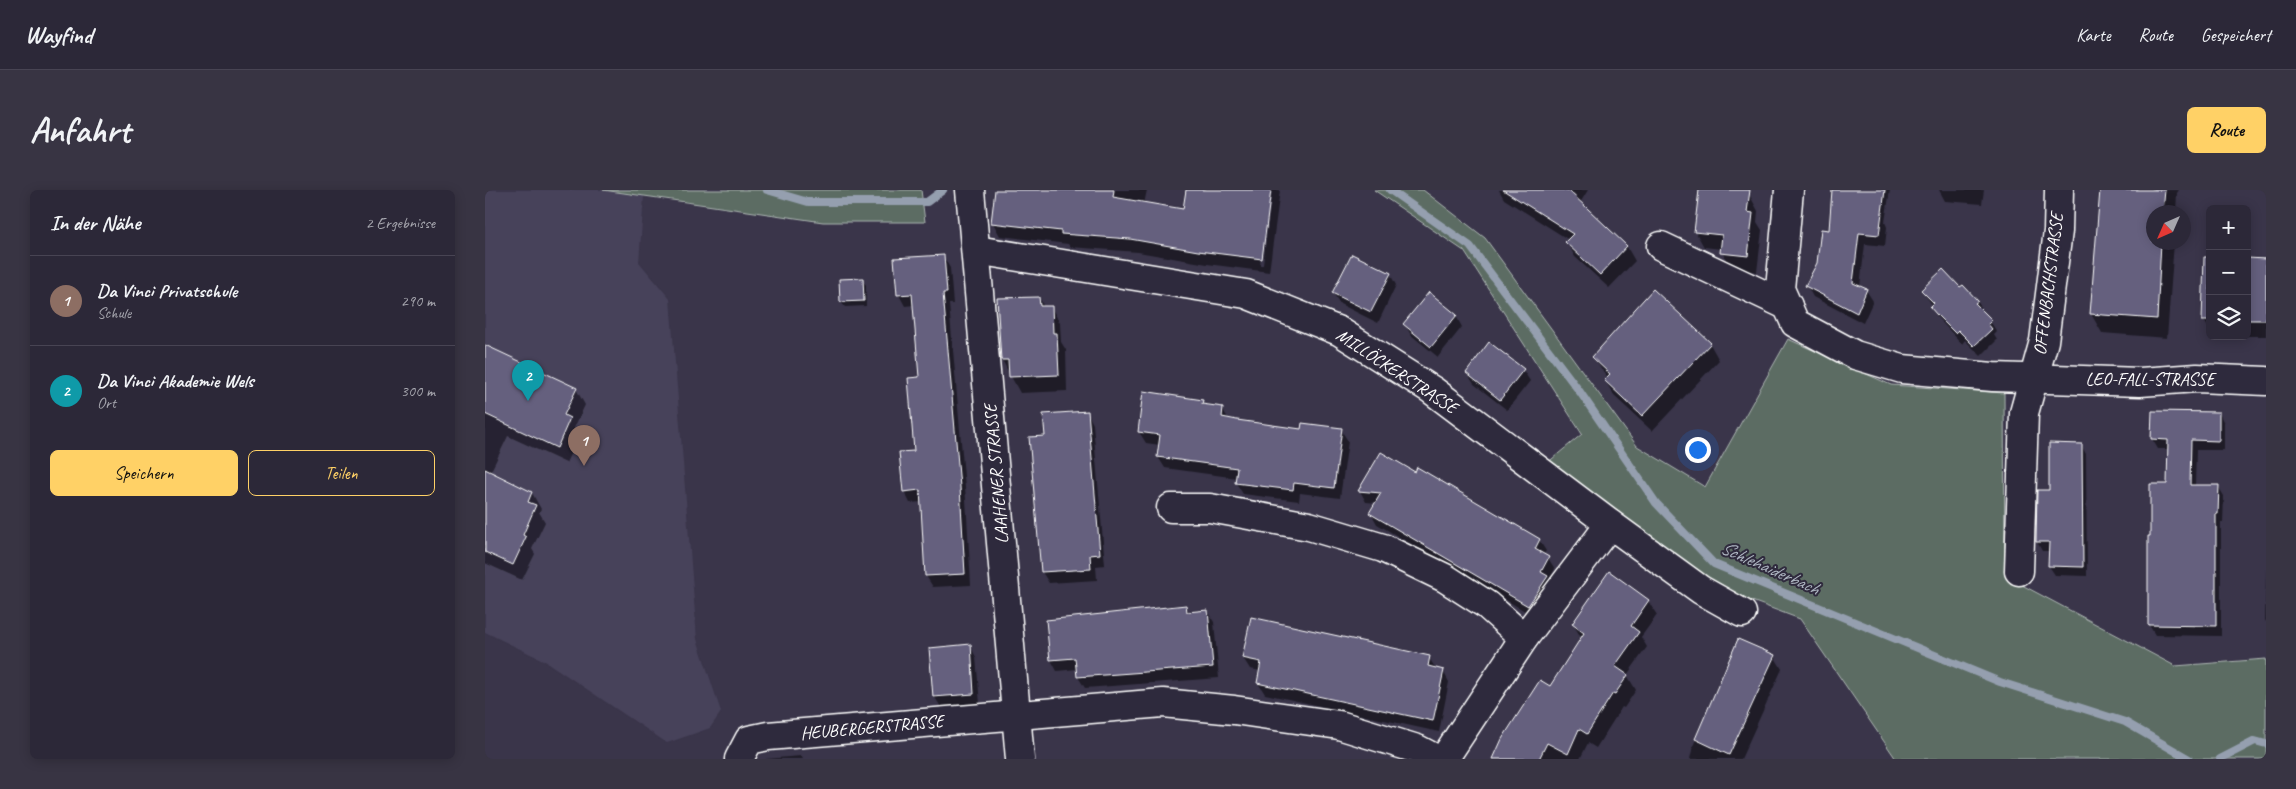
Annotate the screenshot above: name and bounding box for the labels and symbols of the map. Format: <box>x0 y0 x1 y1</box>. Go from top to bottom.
north arrow <box>2146 205 2191 250</box>
street label: OFFENBACHSTRASSE <box>2028 210 2068 356</box>
street label: MILLÖCKERSTRASSE <box>1332 324 1464 420</box>
pin: 2 <box>512 360 544 401</box>
street label: LEO-FALL-STRASSE <box>2085 368 2217 390</box>
street label: LAAHENER STRASSE <box>979 401 1013 545</box>
pin: 1 <box>568 425 600 466</box>
your location <box>1685 437 1711 463</box>
water label: Schlehaiderbach <box>1717 536 1824 601</box>
street label: HEUBERGERSTRASSE <box>799 710 947 744</box>

